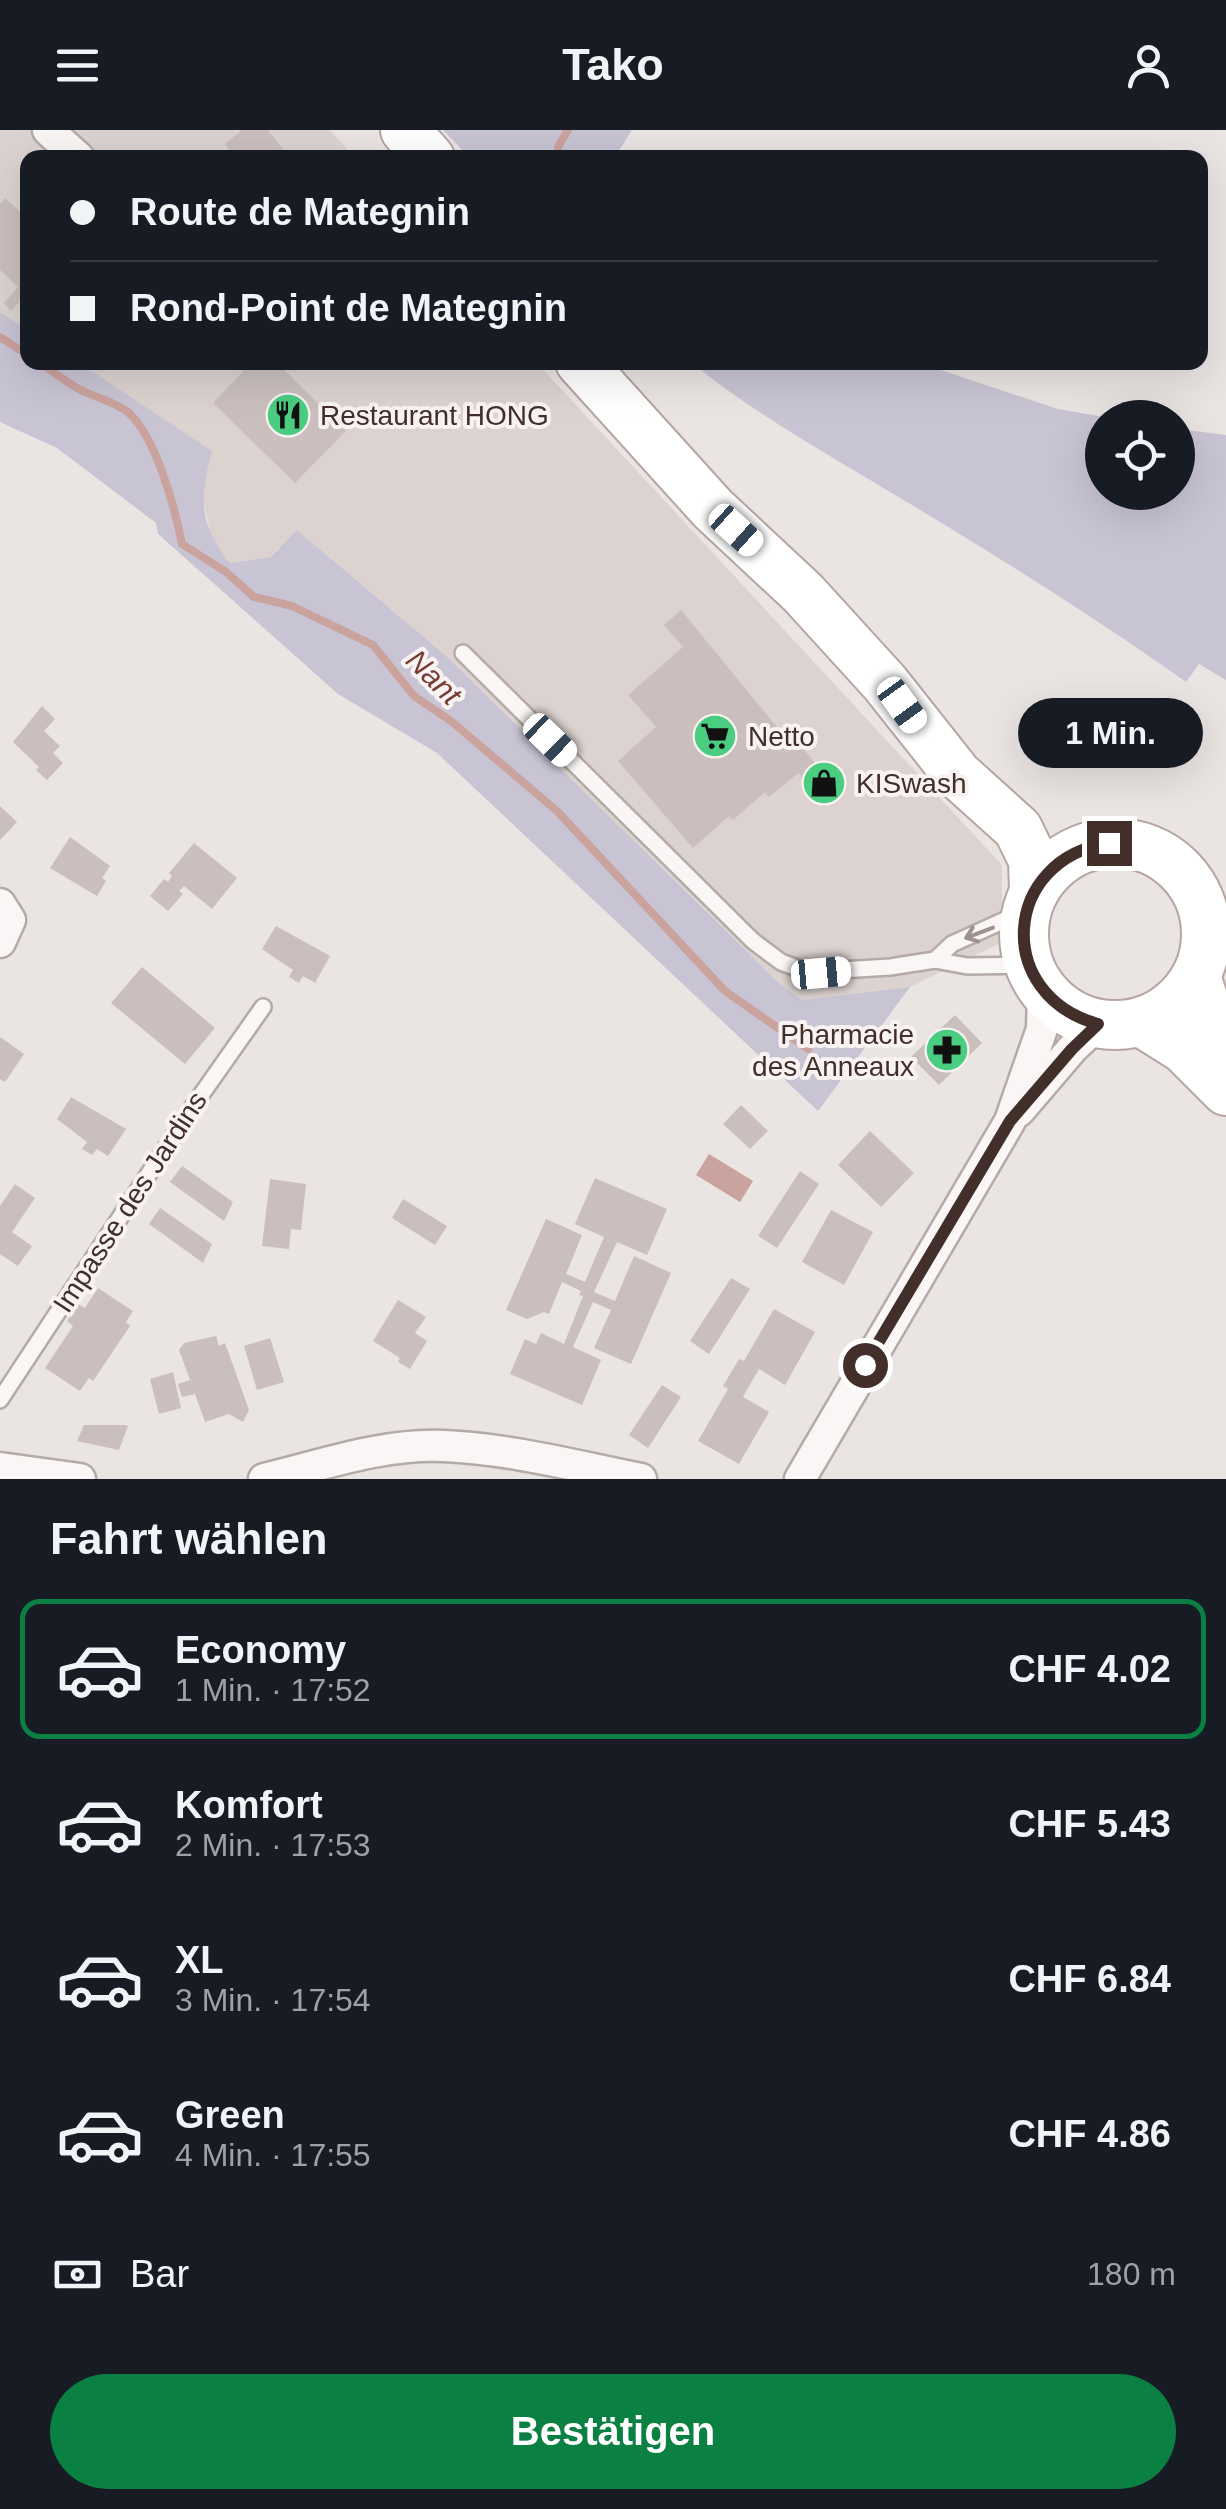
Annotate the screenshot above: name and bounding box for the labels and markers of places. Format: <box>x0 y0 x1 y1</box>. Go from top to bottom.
restaurant icon: Restaurant HONG <box>265 392 311 438</box>
place label: Restaurant HONG <box>320 400 549 431</box>
supermarket icon: Netto <box>692 713 738 759</box>
place label: Netto <box>748 721 815 752</box>
shop icon: KISwash <box>801 760 847 806</box>
place label: KISwash <box>856 768 967 799</box>
place label: Pharmacie des Anneaux <box>752 1019 914 1082</box>
pharmacy icon: Pharmacie des Anneaux <box>924 1027 970 1073</box>

